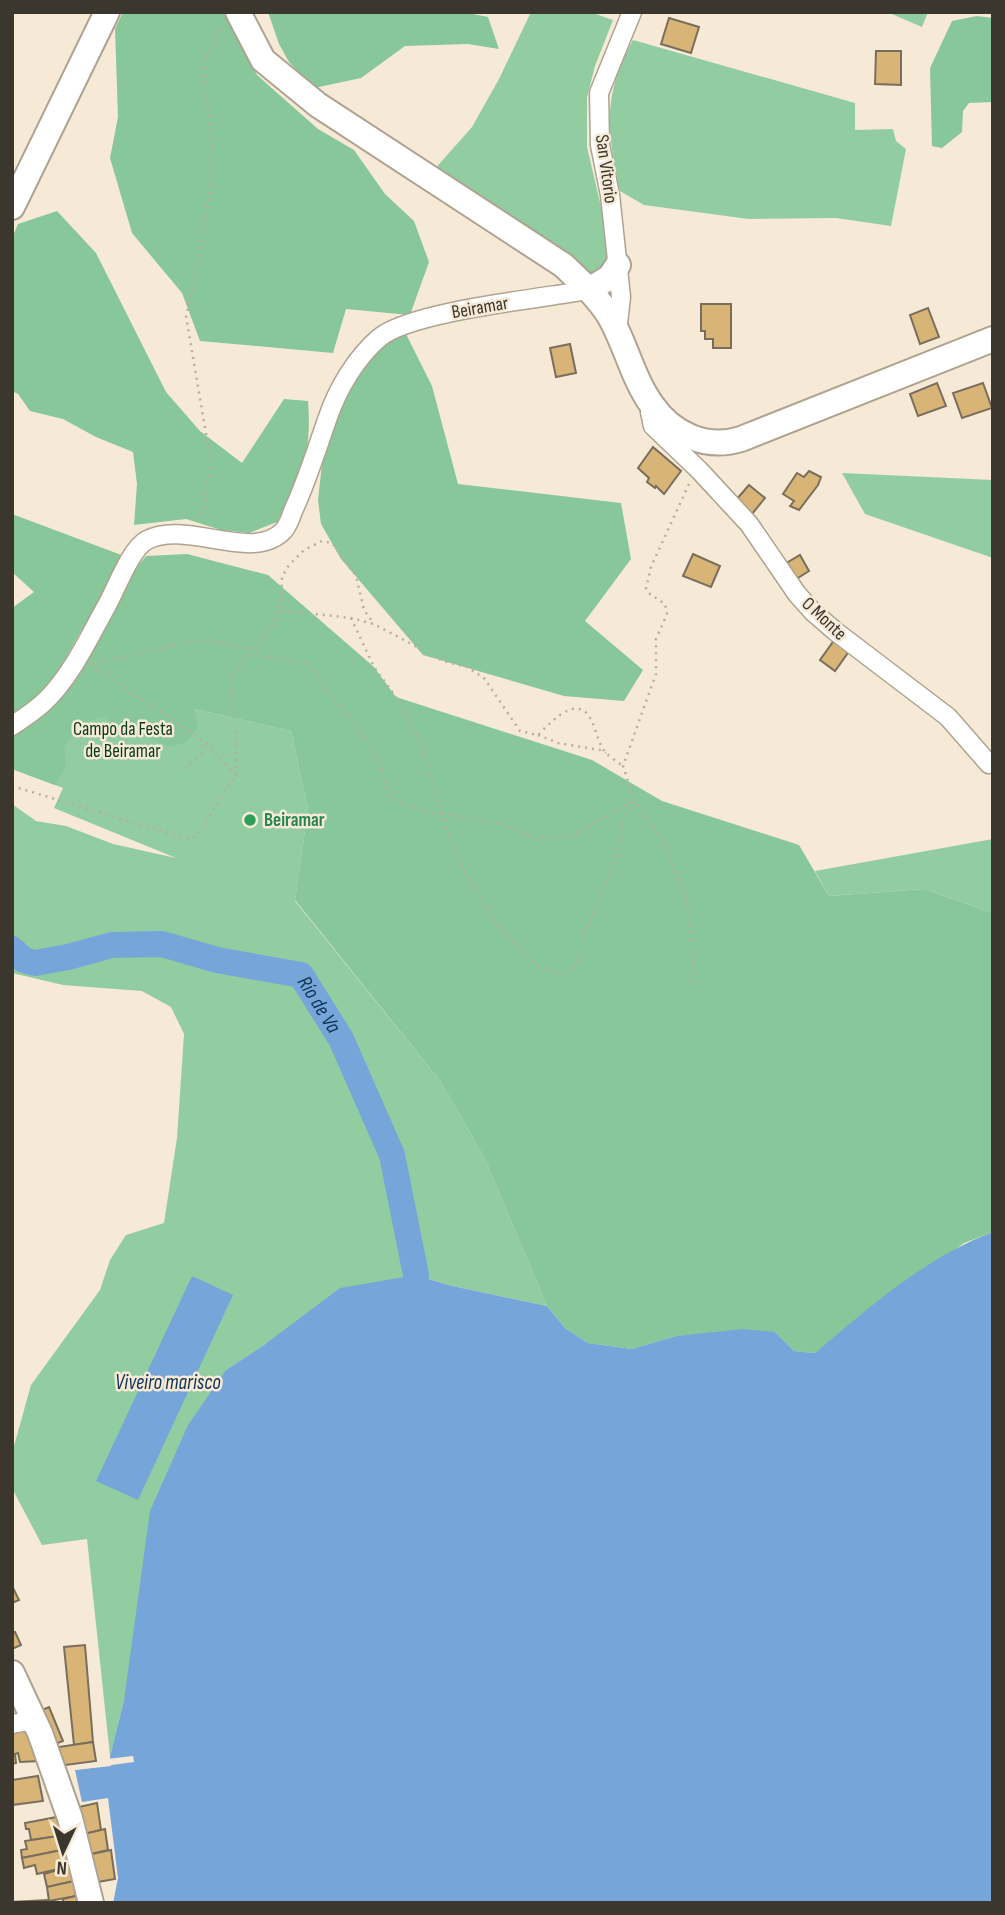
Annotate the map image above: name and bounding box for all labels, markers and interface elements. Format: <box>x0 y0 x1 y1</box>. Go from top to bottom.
street label: San Vitorio <box>590 133 622 205</box>
street label: Beiramar <box>450 292 511 324</box>
street label: O Monte <box>797 592 851 646</box>
park label: Campo da Festa de Beiramar <box>73 718 173 763</box>
place label: Beiramar <box>264 809 325 832</box>
marker: Beiramar <box>242 812 258 828</box>
water label: Río de Va <box>292 971 347 1038</box>
water label: Viveiro marisco <box>115 1370 221 1395</box>
north arrow <box>28 1817 98 1887</box>
text: N <box>56 1856 68 1879</box>

